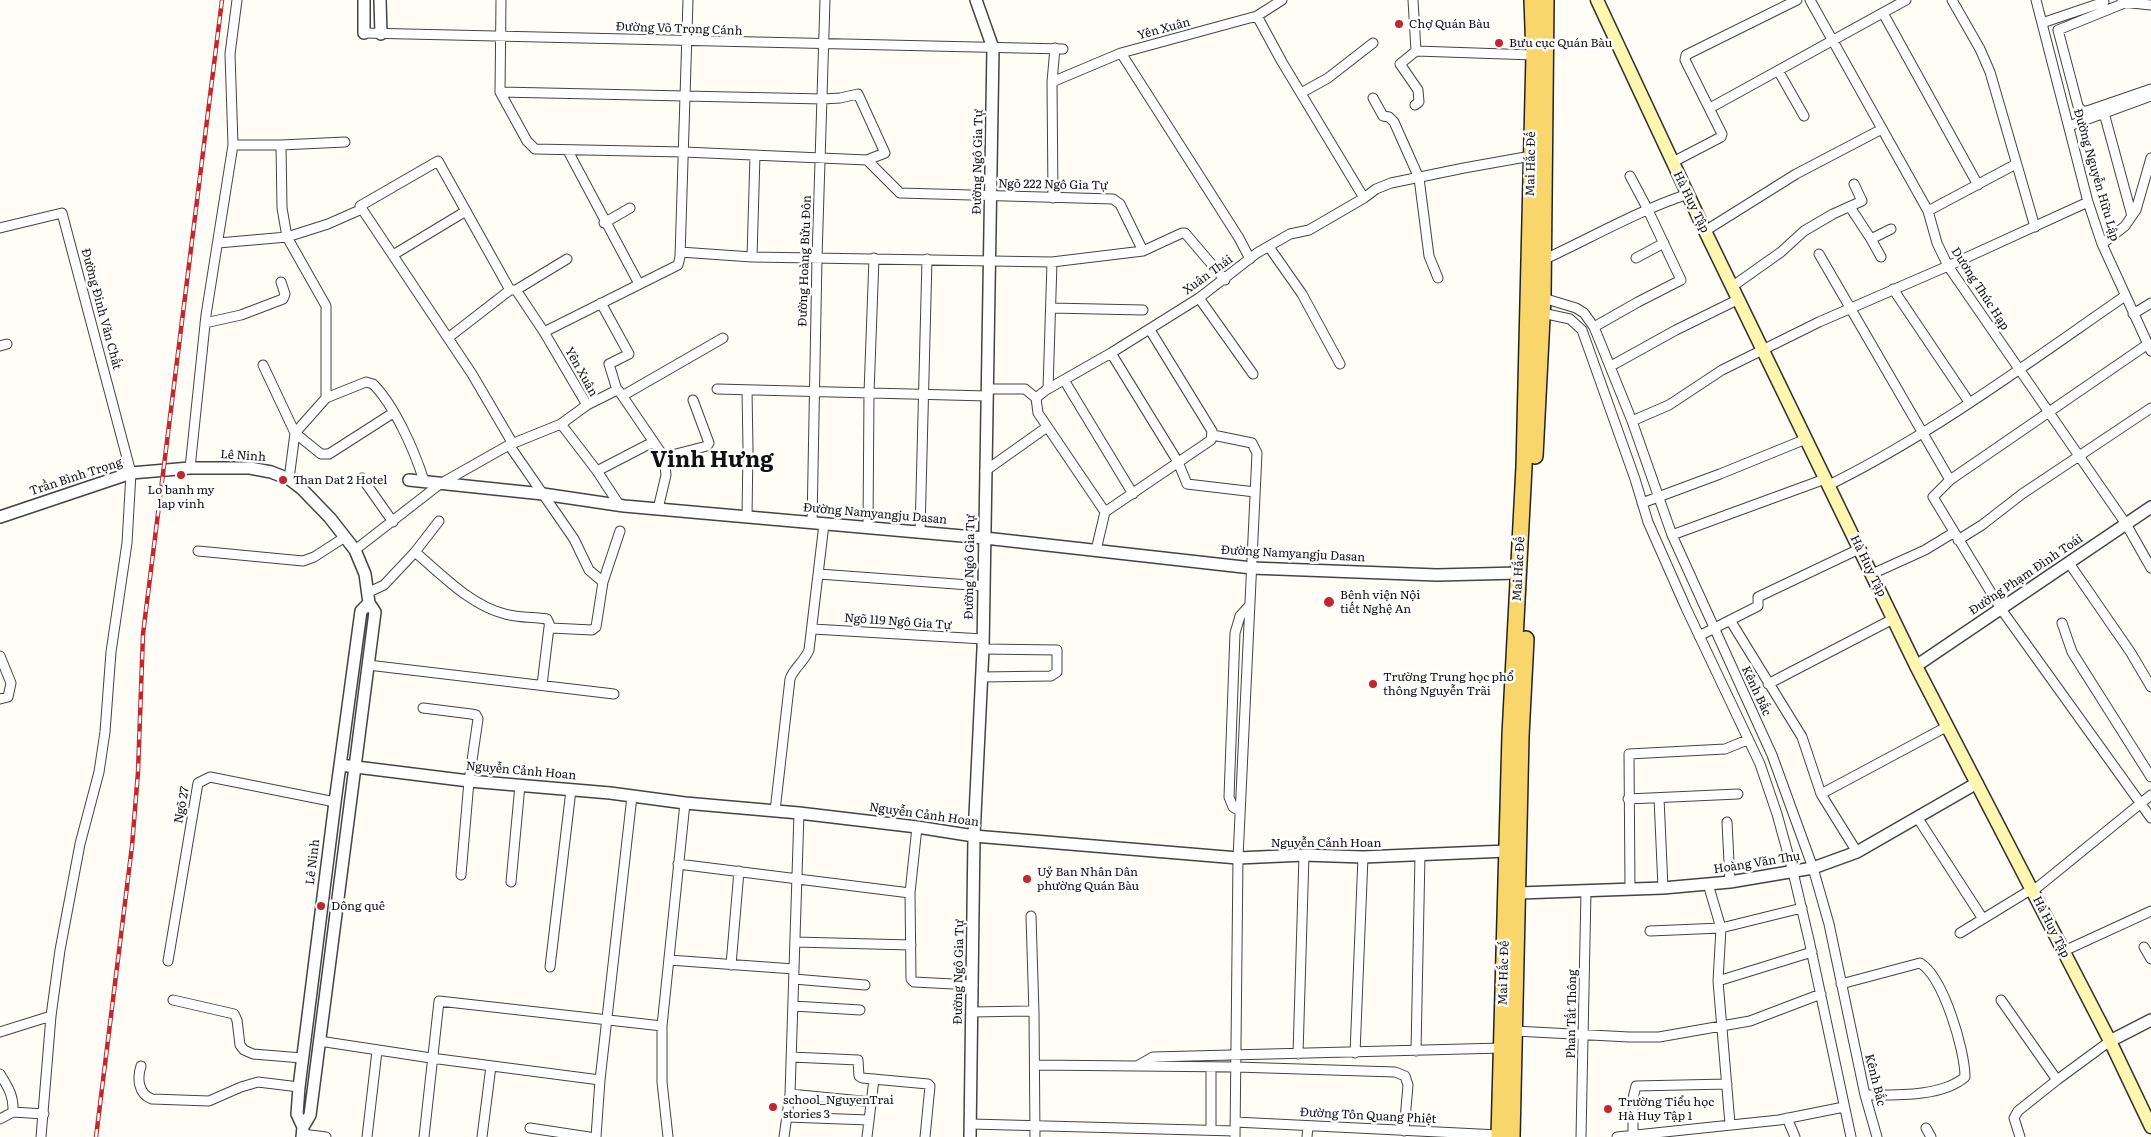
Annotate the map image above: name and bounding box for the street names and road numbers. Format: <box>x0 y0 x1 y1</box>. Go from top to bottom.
street label: Yên Xuân <box>1136 15 1192 43</box>
street label: Đường Võ Trọng Cánh <box>615 20 743 38</box>
street label: Đường Nguyễn Hữu Lập <box>2070 107 2122 243</box>
street label: Đường Ngô Gia Tự <box>970 109 986 215</box>
street label: Mai Hắc Đế <box>1523 131 1539 197</box>
street label: Hà Huy Tập <box>1670 169 1712 235</box>
street label: Ngõ 222 Ngô Gia Tự <box>998 177 1108 193</box>
street label: Đường Hoàng Bửu Đôn <box>796 195 814 327</box>
street label: Dương Thúc Hạp <box>1948 245 2012 333</box>
street label: Đường Đinh Văn Chất <box>78 247 124 371</box>
street label: Xuân Thái <box>1180 252 1236 298</box>
street label: Yên Xuân <box>562 345 600 399</box>
street label: Lê Ninh <box>220 447 266 465</box>
street label: Trần Bình Trọng <box>28 455 124 499</box>
street label: Đường Namyangju Dasan <box>802 501 948 527</box>
street label: Đường Ngô Gia Tự <box>962 514 978 620</box>
street label: Đường Phạm Đình Toái <box>1966 532 2086 618</box>
street label: Hà Huy Tập <box>1847 533 1889 599</box>
street label: Mai Hắc Đế <box>1510 536 1528 602</box>
street label: Đường Namyangju Dasan <box>1220 543 1366 565</box>
street label: Ngõ 119 Ngô Gia Tự <box>844 611 952 633</box>
street label: Kênh Bắc <box>1738 664 1774 718</box>
street label: Nguyễn Cảnh Hoan <box>465 759 577 783</box>
street label: Ngõ 27 <box>171 785 193 825</box>
street label: Nguyễn Cảnh Hoan <box>868 800 980 830</box>
street label: Nguyễn Cảnh Hoan <box>1271 836 1381 850</box>
street label: Lê Ninh <box>303 838 323 886</box>
street label: Hoàng Văn Thụ <box>1713 849 1801 877</box>
street label: Hà Huy Tập <box>2029 894 2073 960</box>
street label: Đường Ngô Gia Tự <box>951 919 967 1025</box>
street label: Mai Hắc Đế <box>1496 940 1512 1006</box>
street label: Phan Tất Thông <box>1564 969 1580 1059</box>
street label: Kênh Bắc <box>1862 1052 1888 1108</box>
street label: Đường Tôn Quang Phiệt <box>1299 1105 1437 1127</box>

